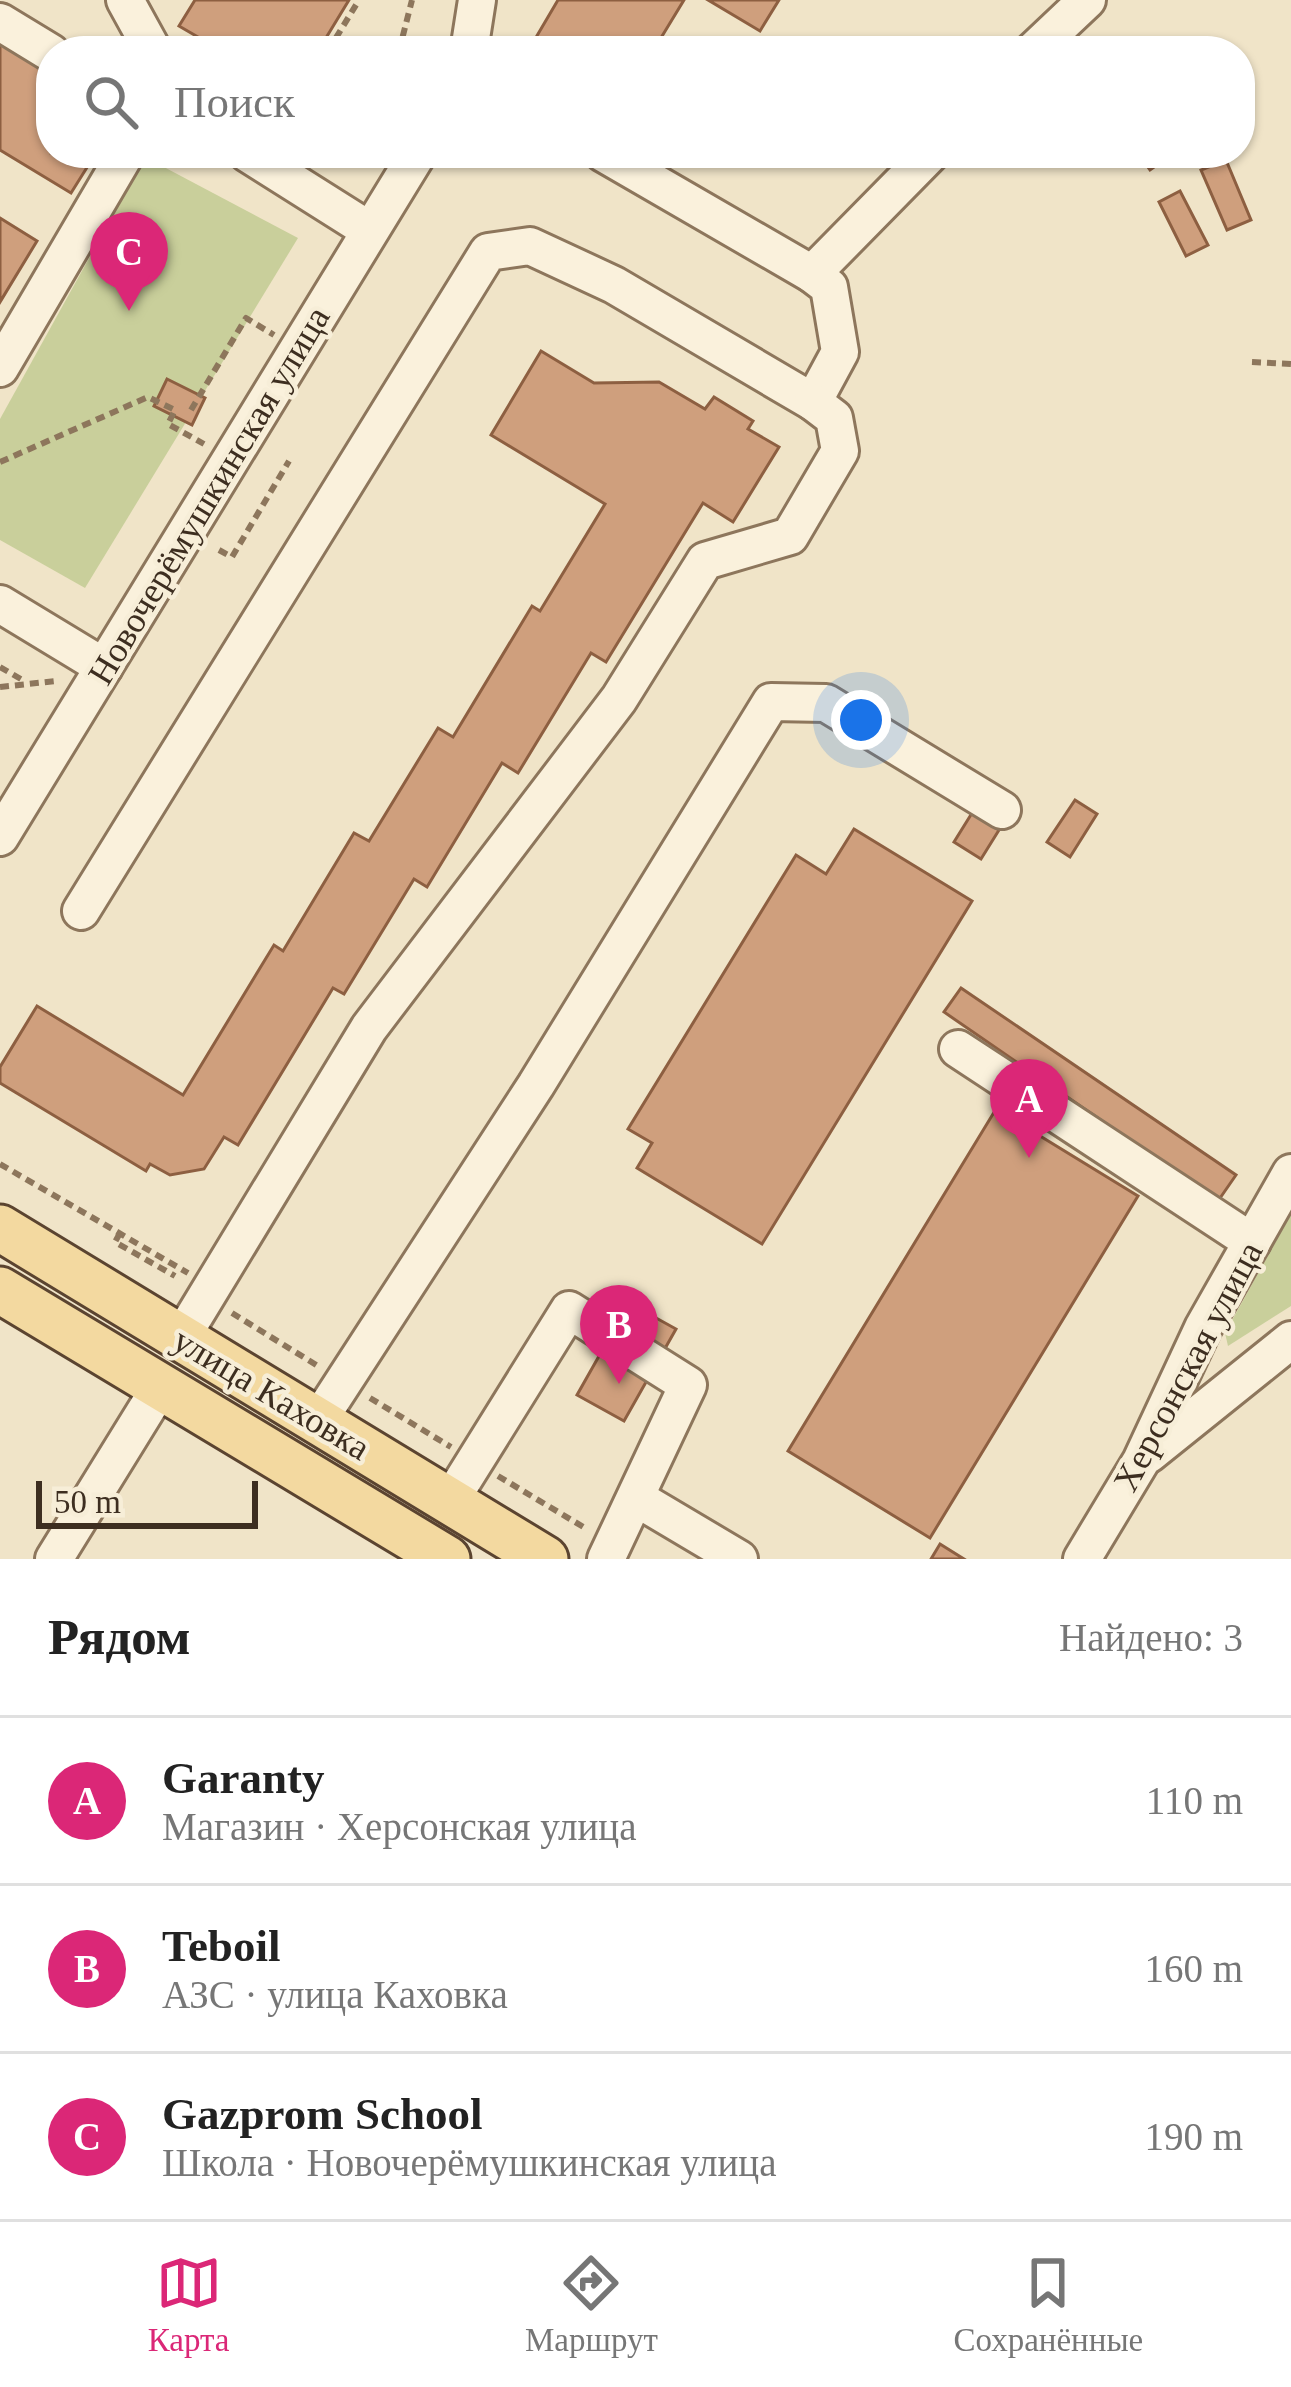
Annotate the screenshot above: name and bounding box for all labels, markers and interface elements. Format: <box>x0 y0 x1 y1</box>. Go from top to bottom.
search box <box>36 36 1255 168</box>
icon: search <box>78 69 144 135</box>
text: Поиск <box>174 77 295 127</box>
pin: C <box>90 212 168 311</box>
street label: Новочерёмушкинская улица <box>80 299 338 692</box>
your location <box>831 690 891 750</box>
pin: A <box>990 1059 1068 1158</box>
street label: Херсонская улица <box>1105 1235 1270 1498</box>
pin: B <box>580 1285 658 1384</box>
street label: улица Каховка <box>166 1320 377 1468</box>
scale bar <box>36 1475 258 1528</box>
text: 50 m <box>54 1484 121 1520</box>
text: Рядом <box>48 1609 191 1665</box>
text: Найдено: 3 <box>1059 1616 1243 1659</box>
text: Garanty <box>162 1753 325 1803</box>
text: A <box>73 1779 101 1822</box>
text: 110 m <box>1146 1779 1243 1822</box>
text: Магазин · Херсонская улица <box>162 1805 637 1848</box>
text: Teboil <box>162 1921 280 1971</box>
text: B <box>74 1947 100 1990</box>
text: 160 m <box>1144 1947 1243 1990</box>
text: АЗС · улица Каховка <box>162 1973 508 2016</box>
text: Gazprom School <box>162 2089 482 2139</box>
text: C <box>73 2115 101 2158</box>
text: 190 m <box>1144 2115 1243 2158</box>
text: Школа · Новочерёмушкинская улица <box>162 2141 776 2184</box>
tab: Карта <box>148 2250 230 2359</box>
tab: Маршрут <box>525 2250 658 2359</box>
tab: Сохранённые <box>953 2250 1143 2359</box>

